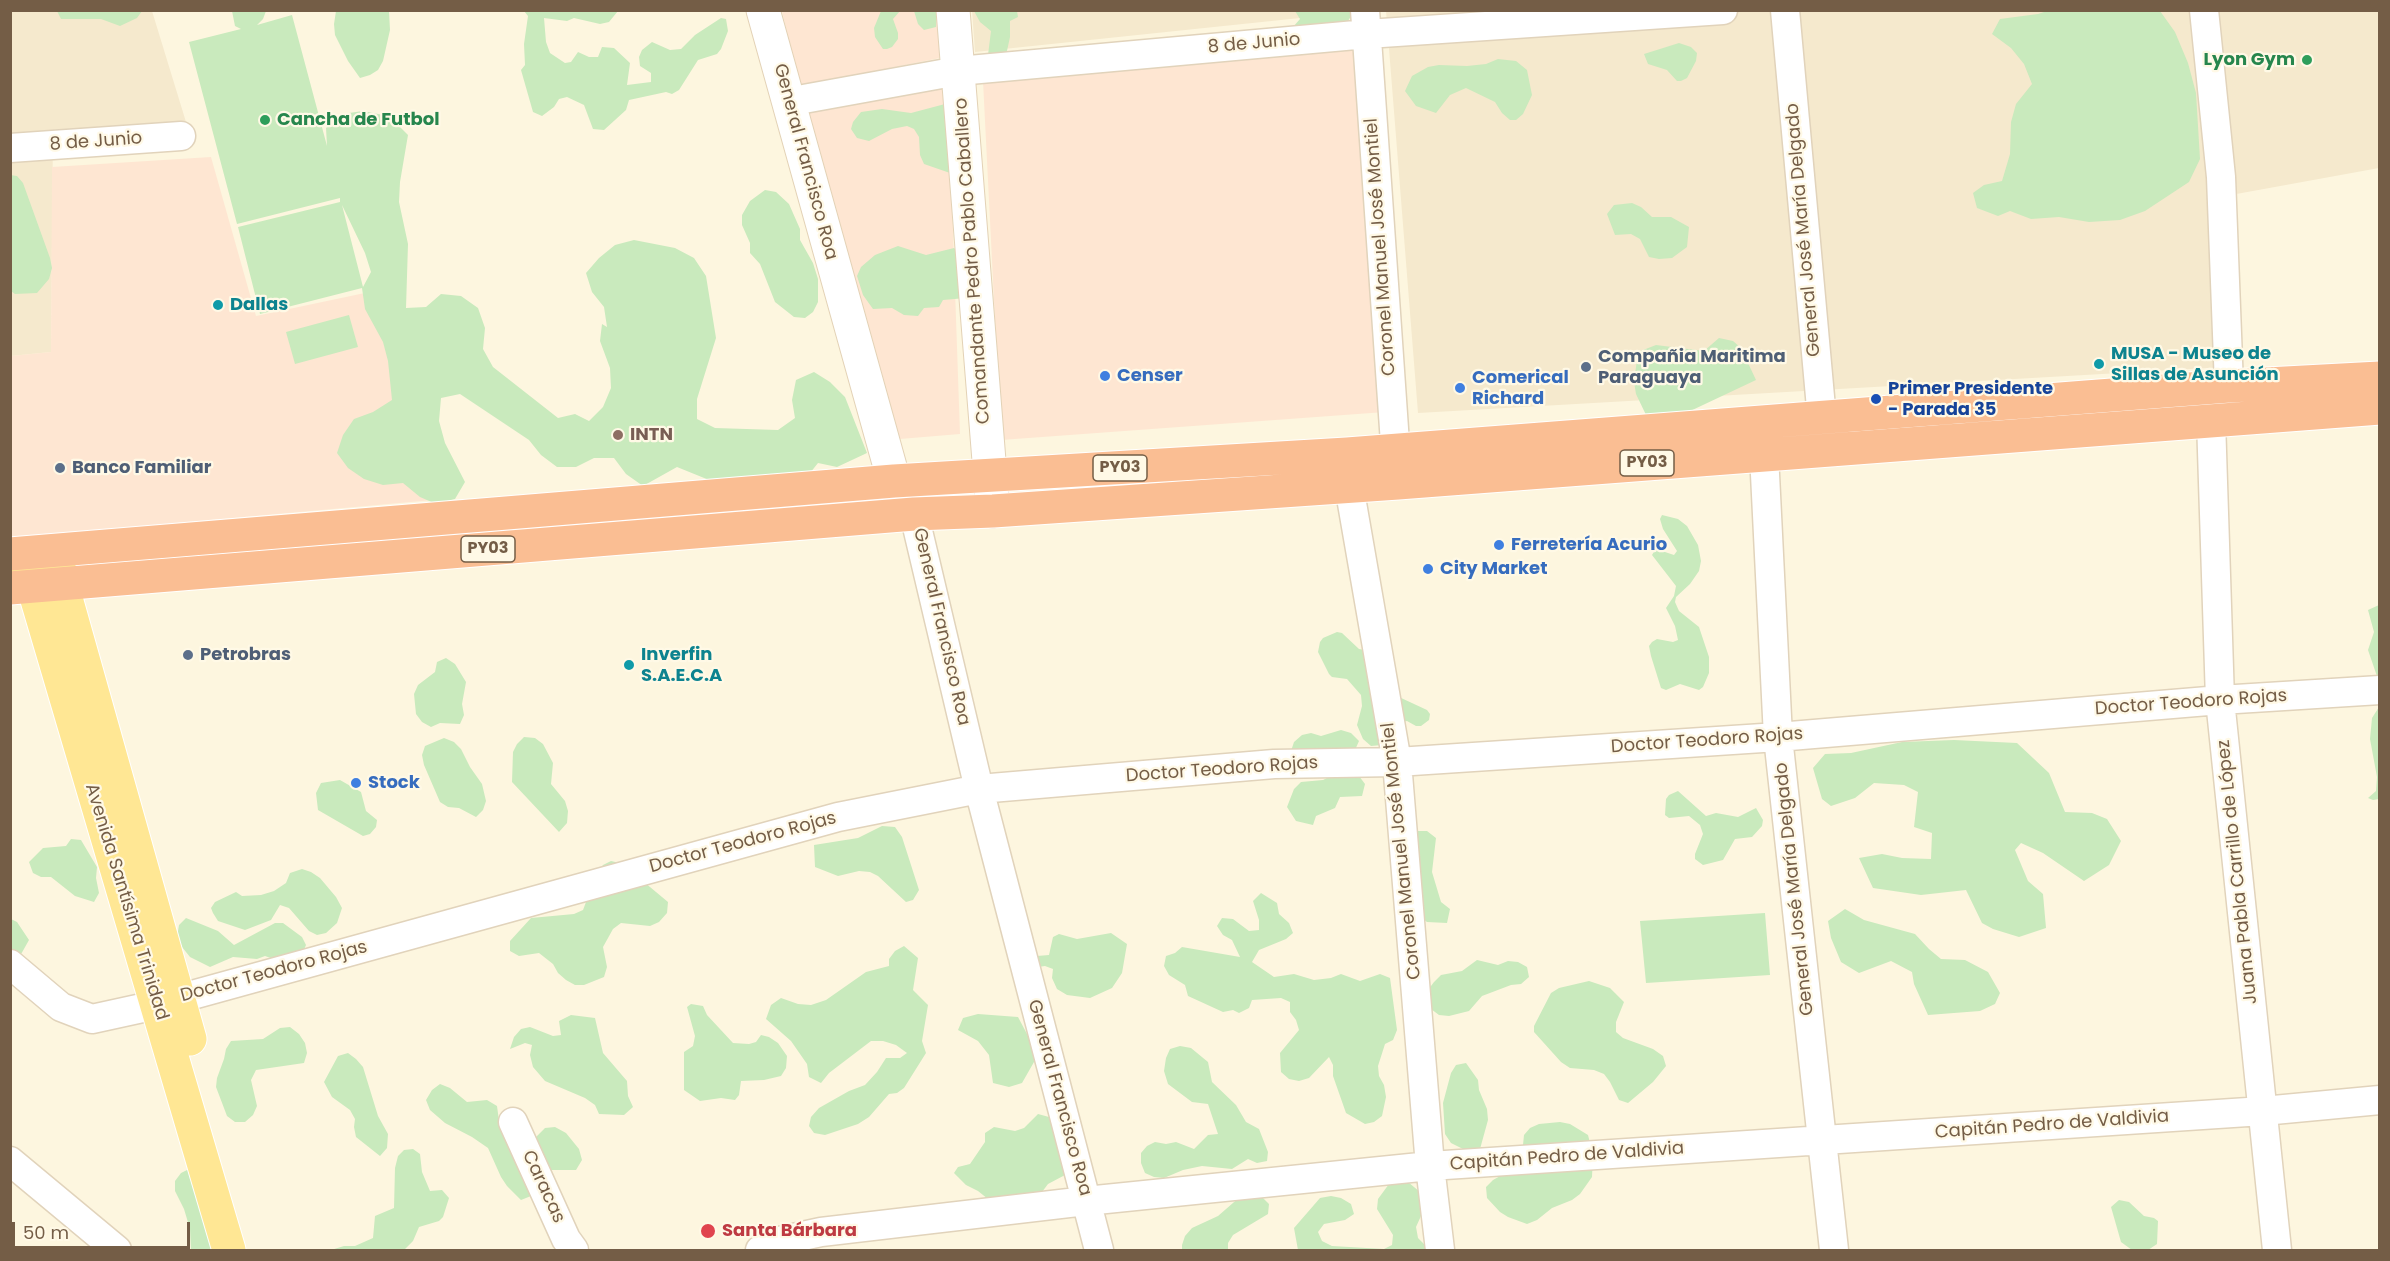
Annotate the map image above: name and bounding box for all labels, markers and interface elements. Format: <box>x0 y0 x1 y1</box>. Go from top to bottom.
street label: 8 de Junio <box>1207 29 1301 59</box>
place label: Lyon Gym <box>2203 49 2295 71</box>
marker: Lyon Gym <box>2300 53 2314 67</box>
street label: General Francisco Roa <box>768 62 842 262</box>
street label: Comandante Pedro Pablo Caballero <box>951 97 995 425</box>
street label: General José María Delgado <box>1782 102 1826 358</box>
place label: Cancha de Futbol <box>277 109 440 131</box>
marker: Cancha de Futbol <box>258 113 272 127</box>
street label: Coronel Manuel José Montiel <box>1361 117 1401 377</box>
street label: 8 de Junio <box>49 128 143 156</box>
place label: Dallas <box>230 294 288 316</box>
marker: Dallas <box>211 298 225 312</box>
place label: MUSA - Museo de Sillas de Asunción <box>2111 343 2279 386</box>
place label: Compañia Maritima Paraguaya <box>1598 346 1786 388</box>
marker: MUSA - Museo de Sillas de Asunción <box>2092 357 2106 371</box>
marker: Compañia Maritima Paraguaya <box>1579 360 1593 374</box>
place label: Censer <box>1117 365 1183 387</box>
place label: Comerical Richard <box>1472 367 1569 410</box>
marker: Censer <box>1098 369 1112 383</box>
place label: Primer Presidente - Parada 35 <box>1888 378 2053 420</box>
marker: Comerical Richard <box>1453 381 1467 395</box>
marker: Primer Presidente - Parada 35 <box>1869 392 1883 406</box>
place label: INTN <box>630 424 673 446</box>
marker: INTN <box>611 428 625 442</box>
road number: PY03 <box>1620 450 1674 476</box>
road number: PY03 <box>1093 455 1147 481</box>
place label: Banco Familiar <box>72 457 211 479</box>
marker: Banco Familiar <box>53 461 67 475</box>
street label: General Francisco Roa <box>908 526 974 728</box>
place label: Ferretería Acurio <box>1511 534 1667 556</box>
road number: PY03 <box>461 536 515 562</box>
marker: Ferretería Acurio <box>1492 538 1506 552</box>
place label: City Market <box>1440 558 1547 580</box>
marker: City Market <box>1421 562 1435 576</box>
place label: Petrobras <box>200 644 291 666</box>
place label: Inverfin S.A.E.C.A <box>641 644 722 686</box>
marker: Petrobras <box>181 648 195 662</box>
marker: Inverfin S.A.E.C.A <box>622 658 636 672</box>
street label: Doctor Teodoro Rojas <box>2094 686 2288 720</box>
street label: Coronel Manuel José Montiel <box>1378 721 1426 981</box>
street label: Doctor Teodoro Rojas <box>1610 724 1804 758</box>
street label: Juana Pabla Carrillo de López <box>2213 739 2263 1005</box>
street label: Doctor Teodoro Rojas <box>1125 753 1319 787</box>
street label: General José María Delgado <box>1771 761 1819 1017</box>
place label: Stock <box>368 772 420 794</box>
marker: Stock <box>349 776 363 790</box>
street label: Avenida Santísima Trinidad <box>80 781 172 1023</box>
street label: Doctor Teodoro Rojas <box>647 808 839 878</box>
street label: Doctor Teodoro Rojas <box>178 937 370 1007</box>
street label: General Francisco Roa <box>1022 998 1096 1198</box>
street label: Capitán Pedro de Valdivia <box>1934 1106 2170 1144</box>
street label: Capitán Pedro de Valdivia <box>1449 1138 1685 1176</box>
street label: Caracas <box>517 1147 569 1227</box>
scale bar <box>15 1210 194 1248</box>
text: 50 m <box>23 1220 69 1245</box>
place label: Santa Bárbara <box>722 1220 857 1242</box>
marker: Santa Bárbara <box>699 1222 717 1240</box>

